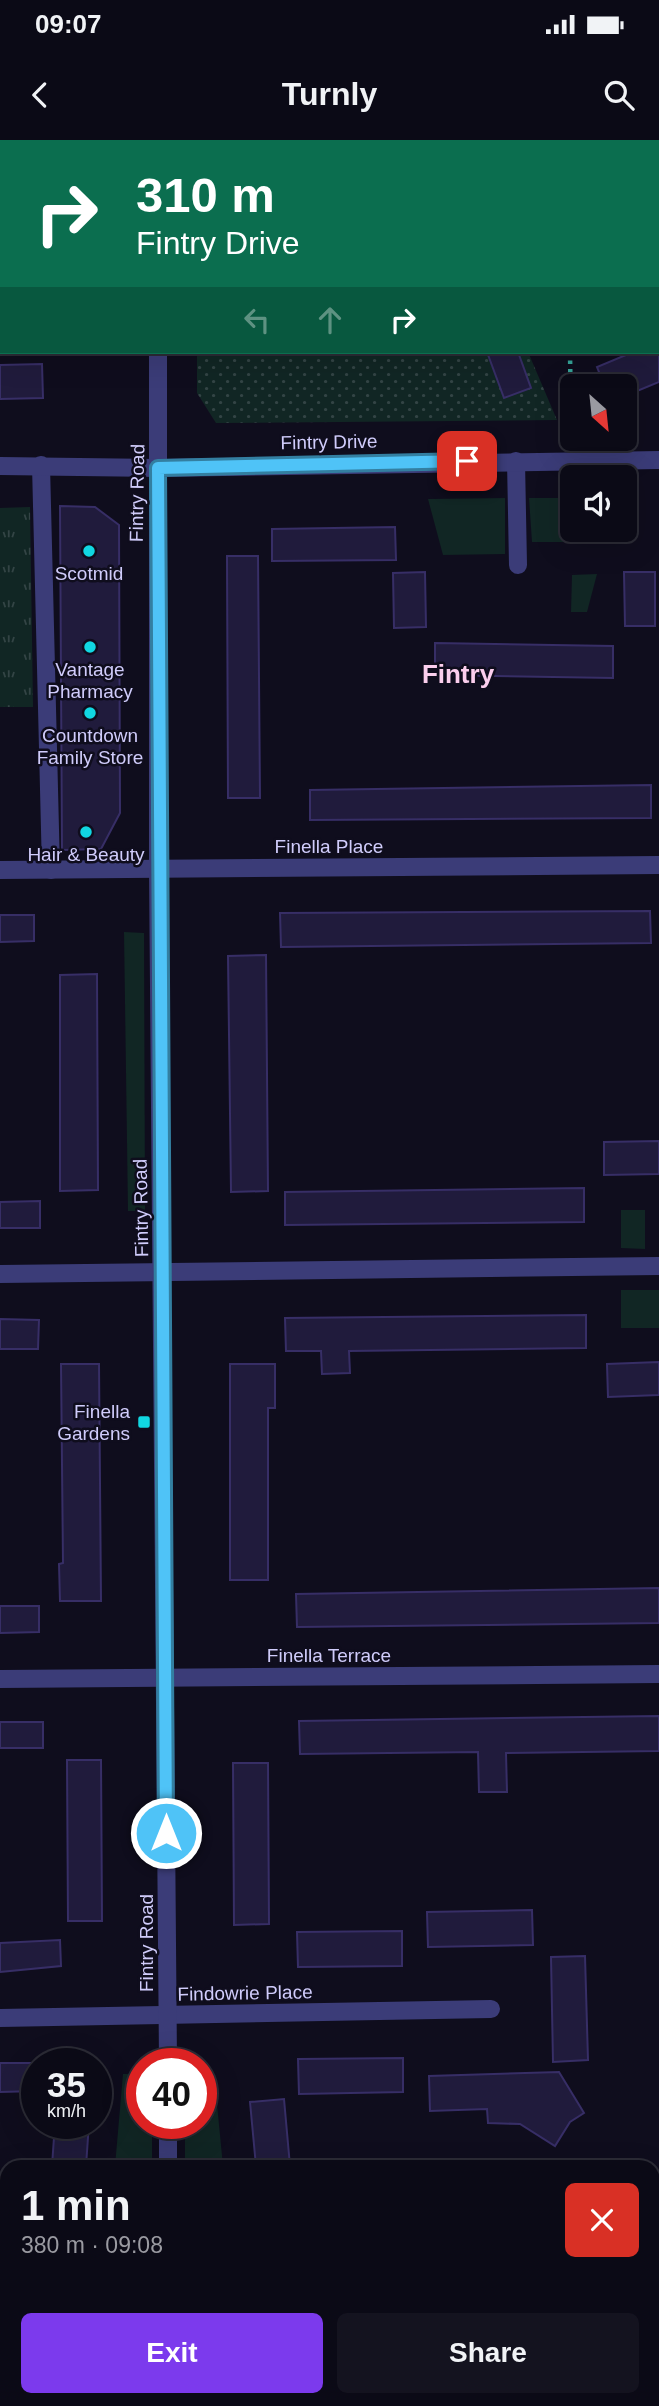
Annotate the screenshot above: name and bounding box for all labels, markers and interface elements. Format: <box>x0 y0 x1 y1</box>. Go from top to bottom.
text: 09:07 <box>35 9 102 39</box>
icon: back <box>21 76 59 114</box>
text: Turnly <box>282 76 377 112</box>
icon: search <box>600 76 638 114</box>
icon: right <box>21 168 112 259</box>
text: 310 m <box>136 168 275 222</box>
text: Fintry Drive <box>136 225 300 261</box>
icon: left <box>238 301 276 339</box>
icon: ahead <box>311 301 349 339</box>
icon: right <box>384 301 422 339</box>
north arrow <box>560 374 637 452</box>
map controls <box>560 374 637 542</box>
street label: Fintry Drive <box>280 431 378 453</box>
pin <box>437 431 497 491</box>
icon: arrive <box>448 442 486 480</box>
street label: Fintry Road <box>126 444 148 542</box>
button: sound <box>560 465 637 542</box>
marker: Scotmid <box>81 543 97 559</box>
place label: Scotmid <box>55 563 123 584</box>
marker: Vantage Pharmacy <box>82 639 98 655</box>
place label: Vantage Pharmacy <box>47 659 133 702</box>
district label: Fintry <box>422 659 495 689</box>
marker: Countdown Family Store <box>82 705 98 721</box>
place label: Countdown Family Store <box>37 725 143 768</box>
marker: Hair & Beauty <box>78 824 94 840</box>
street label: Finella Place <box>275 836 383 857</box>
place label: Hair & Beauty <box>27 844 145 865</box>
street label: Fintry Road <box>130 1159 152 1257</box>
place label: Finella Gardens <box>57 1401 130 1444</box>
marker: Finella Gardens <box>136 1414 152 1430</box>
street label: Finella Terrace <box>267 1645 391 1666</box>
position arrow <box>129 1796 203 1870</box>
street label: Fintry Road <box>136 1894 157 1992</box>
street label: Findowrie Place <box>177 1981 313 2005</box>
speed limit sign: 40 <box>126 2048 217 2139</box>
text: 35 <box>47 2065 86 2104</box>
text: km/h <box>47 2101 86 2121</box>
text: 1 min <box>21 2182 131 2229</box>
button: close <box>565 2183 639 2257</box>
text: 380 m · 09:08 <box>21 2232 163 2258</box>
button: Exit <box>21 2313 323 2393</box>
button: Share <box>337 2313 639 2393</box>

